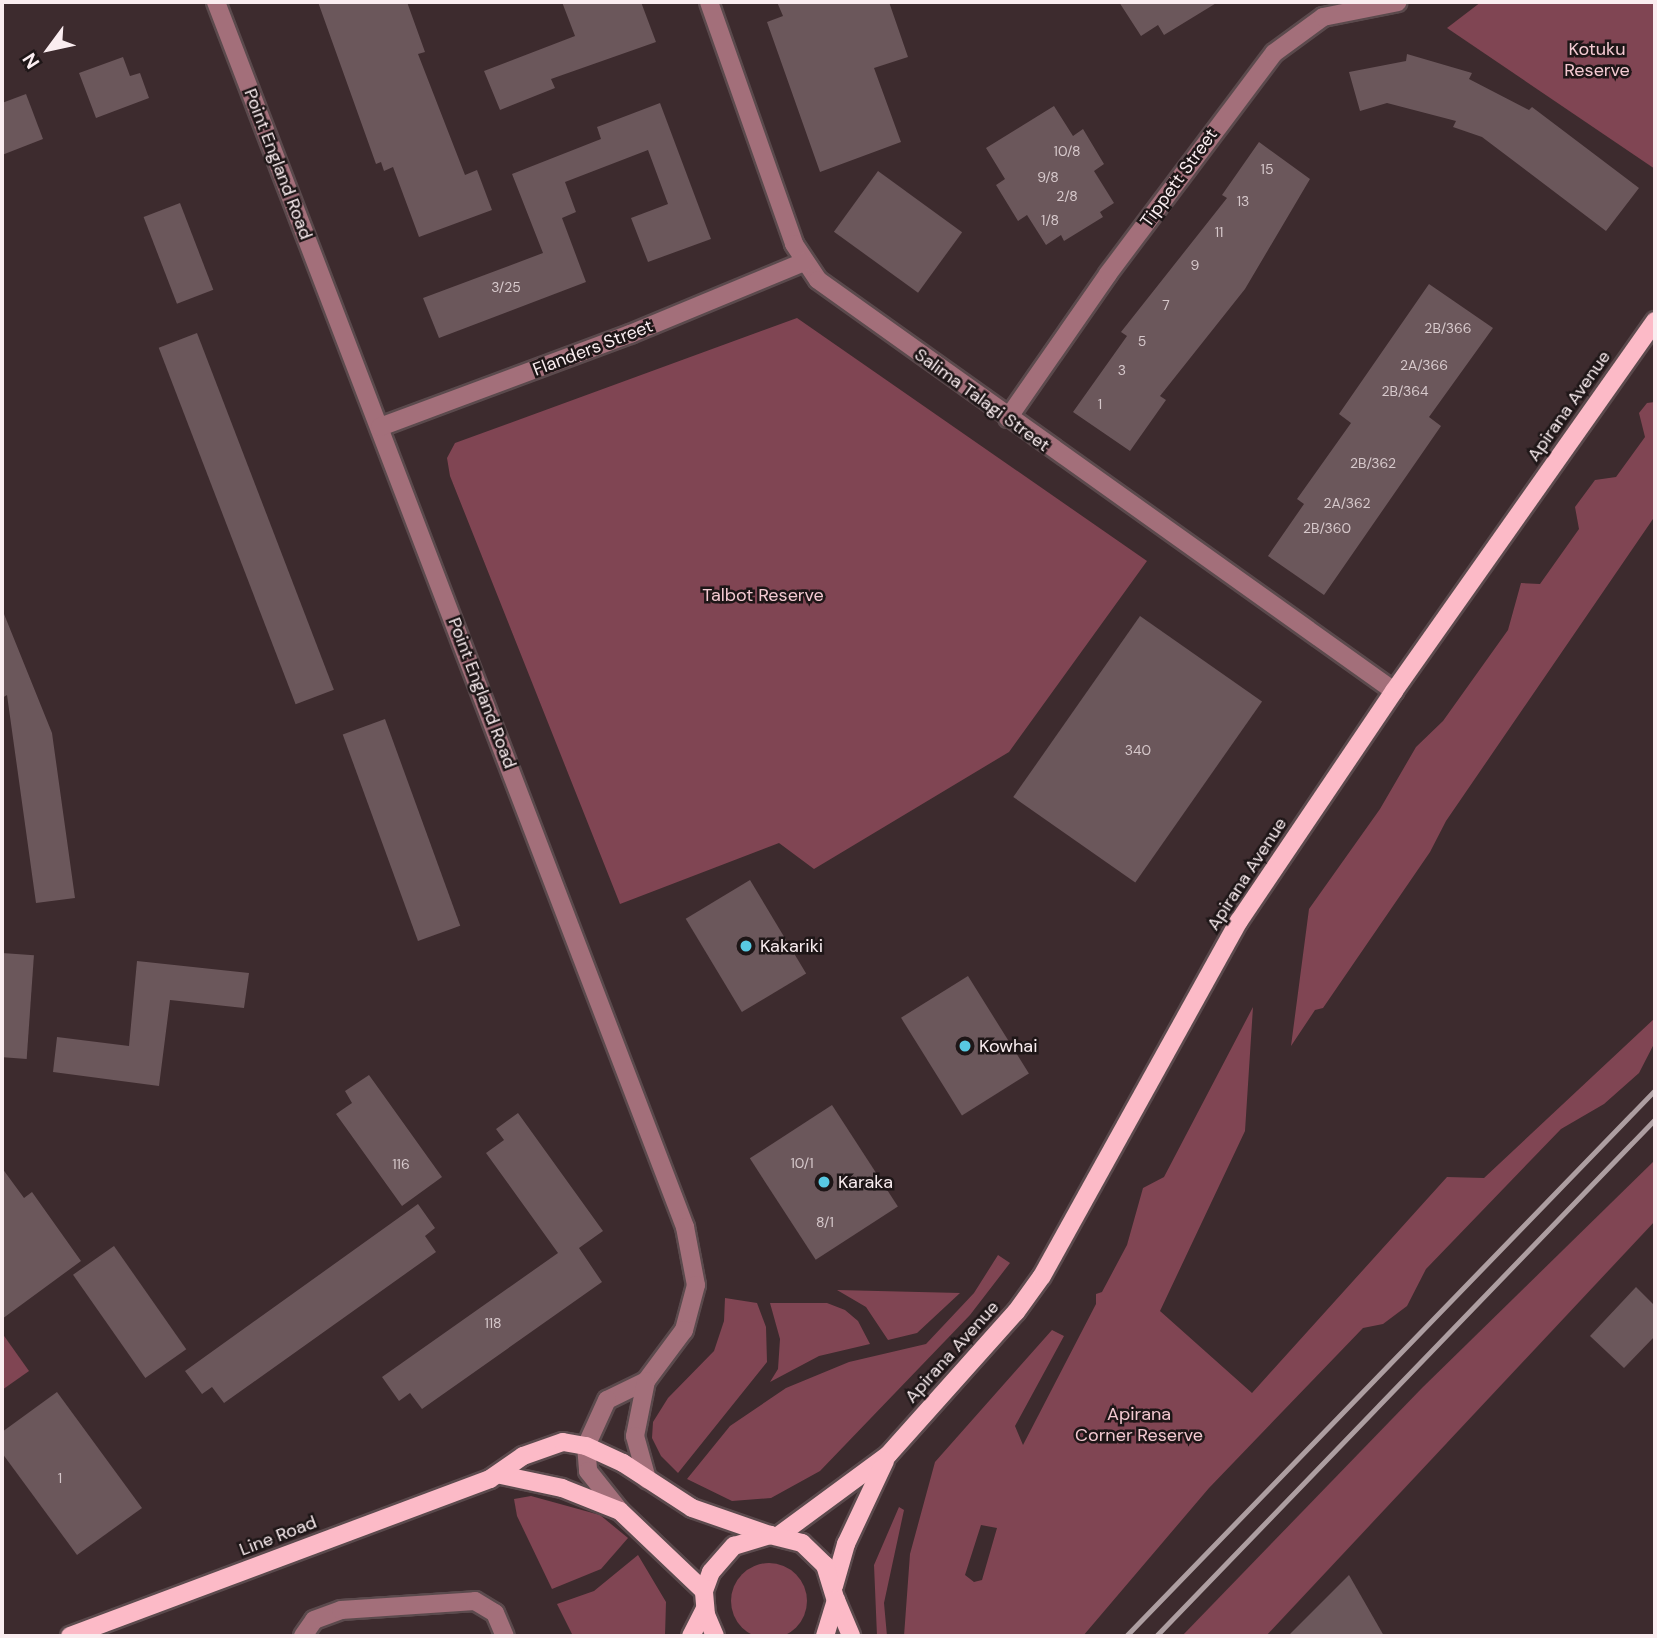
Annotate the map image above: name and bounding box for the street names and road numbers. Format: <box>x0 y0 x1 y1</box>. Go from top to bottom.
street label: Point England Road <box>239 86 317 242</box>
street label: Tippett Street <box>1136 124 1222 232</box>
street label: Flanders Street <box>530 315 656 381</box>
street label: Salima Talagi Street <box>910 344 1054 456</box>
street label: Apirana Avenue <box>1523 347 1615 465</box>
street label: Point England Road <box>443 615 521 771</box>
street label: Apirana Avenue <box>1203 814 1291 934</box>
street label: Apirana Avenue <box>900 1296 1004 1408</box>
street label: Line Road <box>236 1511 320 1561</box>

